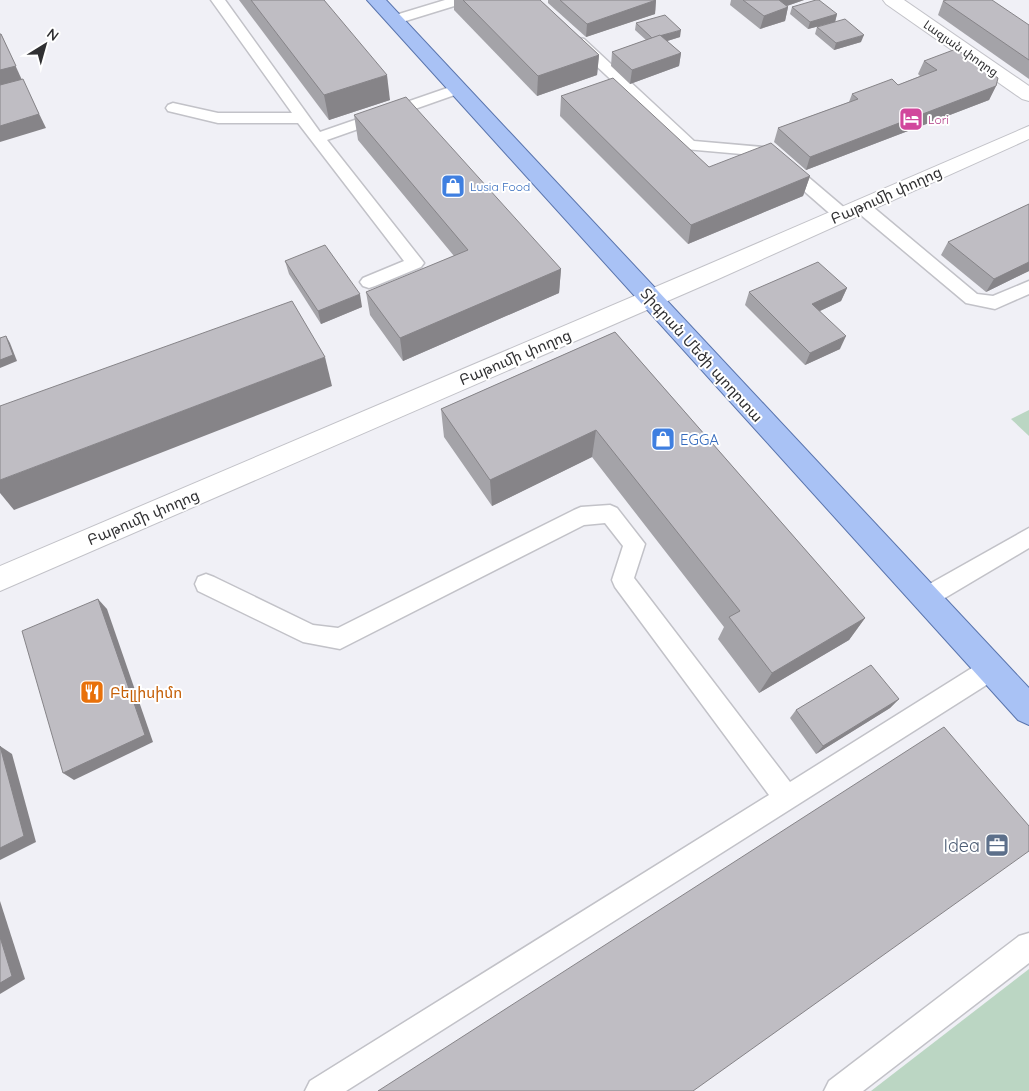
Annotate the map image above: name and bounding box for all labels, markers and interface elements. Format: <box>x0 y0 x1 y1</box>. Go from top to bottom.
street label: Լազյան փողոց <box>921 17 1001 79</box>
north arrow <box>20 20 70 70</box>
text: N <box>43 24 62 45</box>
hotel icon: Lori <box>898 106 924 132</box>
place label: Lori <box>928 112 949 127</box>
street label: Բաթումի փողոց <box>827 162 945 228</box>
shop icon: Lusia Food <box>440 173 466 199</box>
place label: Lusia Food <box>470 179 530 194</box>
street label: Տիգրան Մեծի պողոտա <box>637 284 767 426</box>
street label: Բաթումի փողոց <box>456 325 574 389</box>
shop icon: EGGA <box>650 426 676 452</box>
place label: EGGA <box>680 430 719 449</box>
street label: Բաթումի փողոց <box>84 485 202 549</box>
restaurant icon: Բելլիսիմո <box>79 679 105 705</box>
place label: Բելլիսիմո <box>110 683 182 702</box>
office icon: Idea <box>984 832 1010 858</box>
place label: Idea <box>943 834 980 857</box>

